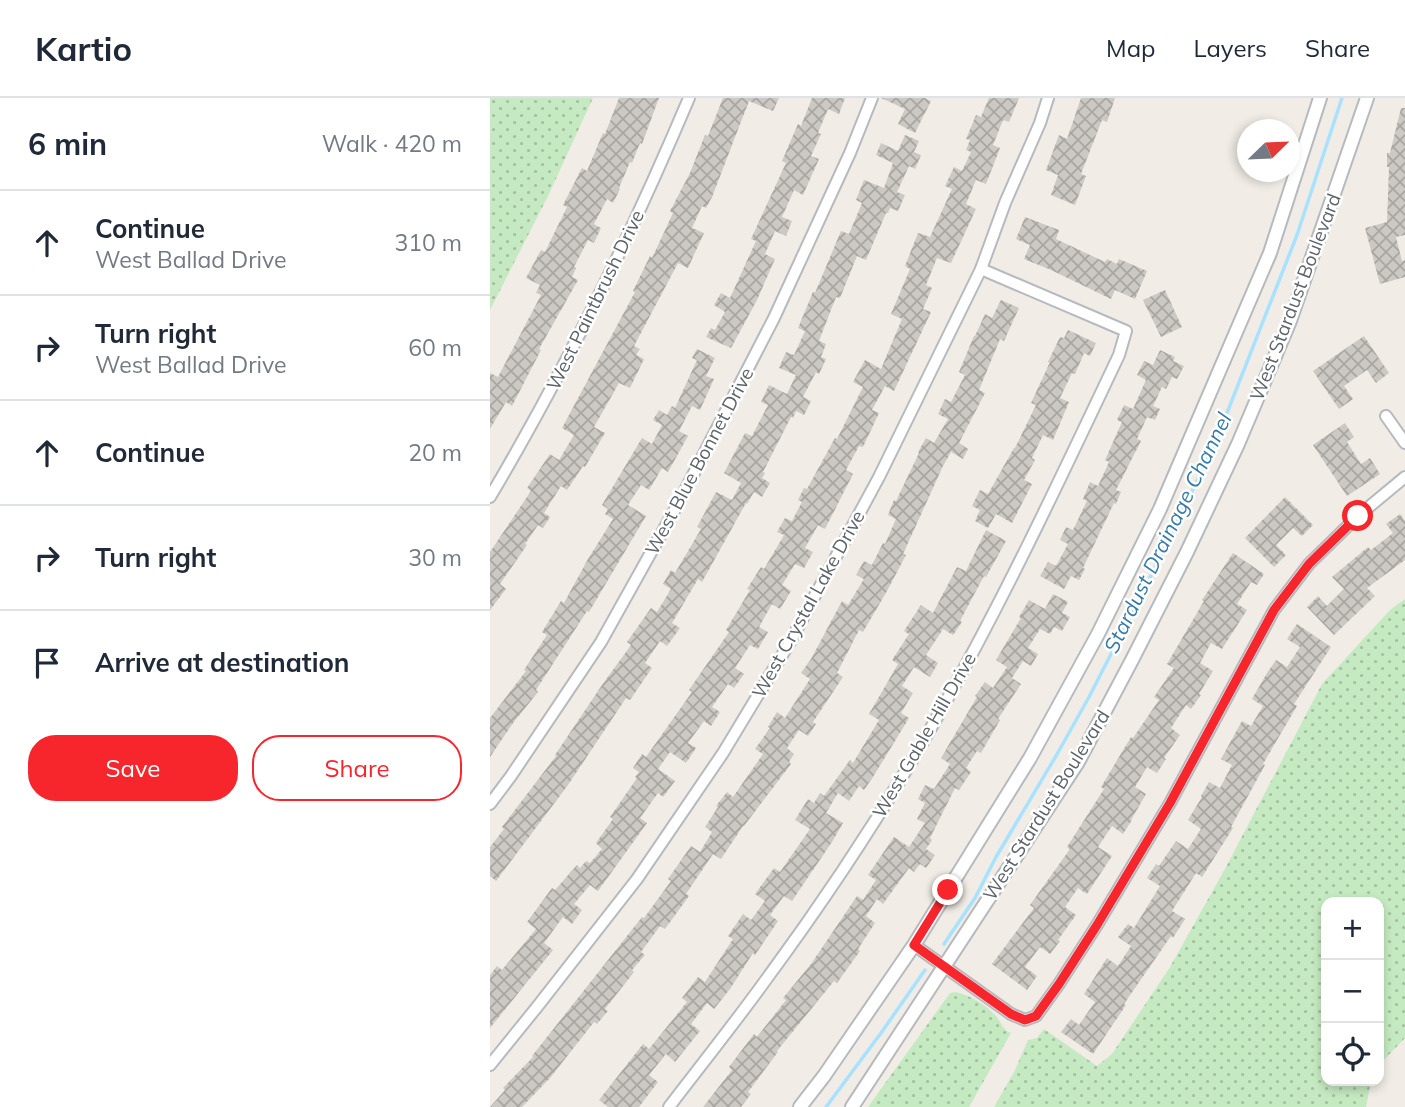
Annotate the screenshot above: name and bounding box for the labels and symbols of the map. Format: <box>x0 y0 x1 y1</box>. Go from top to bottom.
north arrow <box>1237 119 1300 182</box>
street label: West Stardust Boulevard <box>1244 190 1346 404</box>
street label: West Paintbrush Drive <box>541 206 649 394</box>
street label: West Blue Bonnet Drive <box>639 363 759 559</box>
water label: Stardust Drainage Channel <box>1098 408 1237 657</box>
route start <box>1342 500 1373 531</box>
street label: West Crystal Lake Drive <box>746 506 870 702</box>
street label: West Gable Hill Drive <box>867 648 981 822</box>
street label: West Stardust Boulevard <box>977 705 1115 905</box>
route end <box>932 874 963 905</box>

